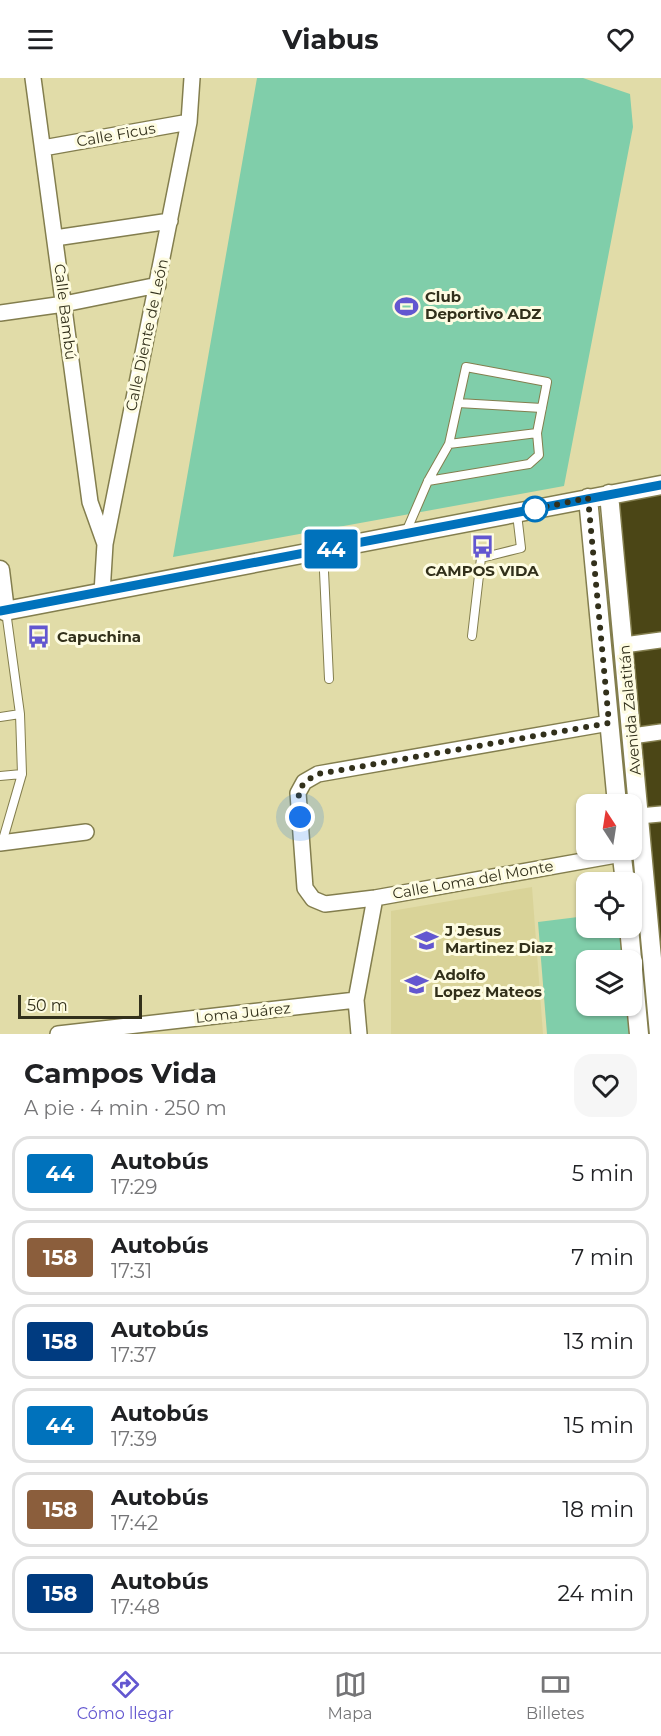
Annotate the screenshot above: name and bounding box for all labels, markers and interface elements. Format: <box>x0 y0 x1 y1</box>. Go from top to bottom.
icon: menu <box>24 23 57 56</box>
text: Viabus <box>282 23 379 56</box>
icon: heart <box>604 23 637 56</box>
street label: Calle Ficus <box>75 118 157 151</box>
street label: Calle Diente de León <box>121 257 172 413</box>
street label: Calle Bambú <box>50 263 81 361</box>
place label: Club Deportivo ADZ <box>425 287 541 323</box>
sports icon: Club Deportivo ADZ <box>394 293 420 319</box>
unlabelled marker <box>522 496 548 522</box>
line badge: 44 <box>304 530 358 568</box>
bus stop icon: CAMPOS VIDA <box>469 534 495 560</box>
text: 44 <box>317 537 345 562</box>
place label: CAMPOS VIDA <box>425 561 539 580</box>
bus stop icon: Capuchina <box>26 624 52 650</box>
place label: Capuchina <box>57 627 141 646</box>
street label: Avenida Zalatitán <box>614 644 645 776</box>
north arrow <box>576 794 642 860</box>
map controls <box>576 794 642 1016</box>
your location <box>285 802 315 832</box>
street label: Calle Loma del Monte <box>391 856 555 903</box>
button: locate <box>576 872 642 938</box>
place label: J Jesus Martinez Diaz <box>444 921 553 957</box>
school or university icon: J Jesus Martinez Diaz <box>414 927 440 953</box>
button: layers <box>576 950 642 1016</box>
place label: Adolfo Lopez Mateos <box>433 965 542 1001</box>
school or university icon: Adolfo Lopez Mateos <box>403 971 429 997</box>
scale bar <box>18 992 142 1019</box>
text: 50 m <box>27 996 68 1015</box>
street label: Loma Juárez <box>194 998 292 1027</box>
button: heart <box>574 1054 637 1117</box>
text: Campos Vida <box>24 1056 217 1090</box>
text: A pie · 4 min · 250 m <box>24 1096 227 1120</box>
text: Autobús <box>111 1148 208 1175</box>
text: 5 min <box>572 1160 634 1187</box>
text: 44 <box>46 1161 74 1186</box>
text: 17:29 <box>111 1175 157 1199</box>
text: Autobús <box>111 1232 208 1259</box>
text: 7 min <box>571 1244 634 1271</box>
text: 158 <box>43 1245 77 1270</box>
text: 17:31 <box>111 1259 152 1283</box>
text: Autobús <box>111 1316 208 1343</box>
text: 13 min <box>564 1328 634 1355</box>
text: 158 <box>43 1329 77 1354</box>
text: 17:37 <box>111 1343 157 1367</box>
text: Autobús <box>111 1400 208 1427</box>
text: 15 min <box>564 1412 634 1439</box>
text: 44 <box>46 1413 74 1438</box>
text: 17:39 <box>111 1427 157 1451</box>
text: Autobús <box>111 1484 208 1511</box>
text: 18 min <box>562 1496 634 1523</box>
text: 158 <box>43 1497 77 1522</box>
text: 17:42 <box>111 1511 158 1535</box>
text: Autobús <box>111 1568 208 1595</box>
text: 24 min <box>558 1580 634 1607</box>
text: 158 <box>43 1581 77 1606</box>
text: 17:48 <box>111 1595 160 1619</box>
tab: Cómo llegar <box>77 1668 174 1723</box>
tab: Mapa <box>328 1668 372 1723</box>
tab: Billetes <box>526 1668 584 1723</box>

